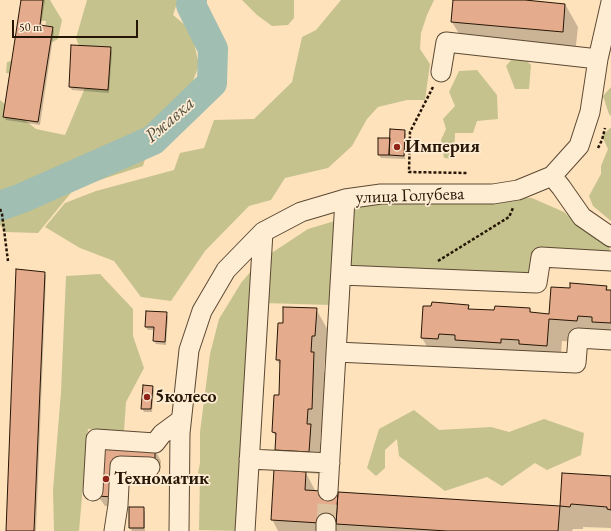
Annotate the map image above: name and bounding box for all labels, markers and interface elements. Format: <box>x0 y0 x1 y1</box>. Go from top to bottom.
scale bar <box>14 12 140 38</box>
text: 50 m <box>19 19 42 35</box>
water label: Ржавка <box>140 92 200 148</box>
place label: Империя <box>405 136 480 158</box>
marker: Империя <box>392 142 402 152</box>
street label: улица Голубева <box>355 183 465 209</box>
place label: 5колесо <box>155 386 217 408</box>
marker: 5колесо <box>142 392 152 402</box>
place label: Техноматик <box>114 468 209 490</box>
marker: Техноматик <box>101 474 111 484</box>

